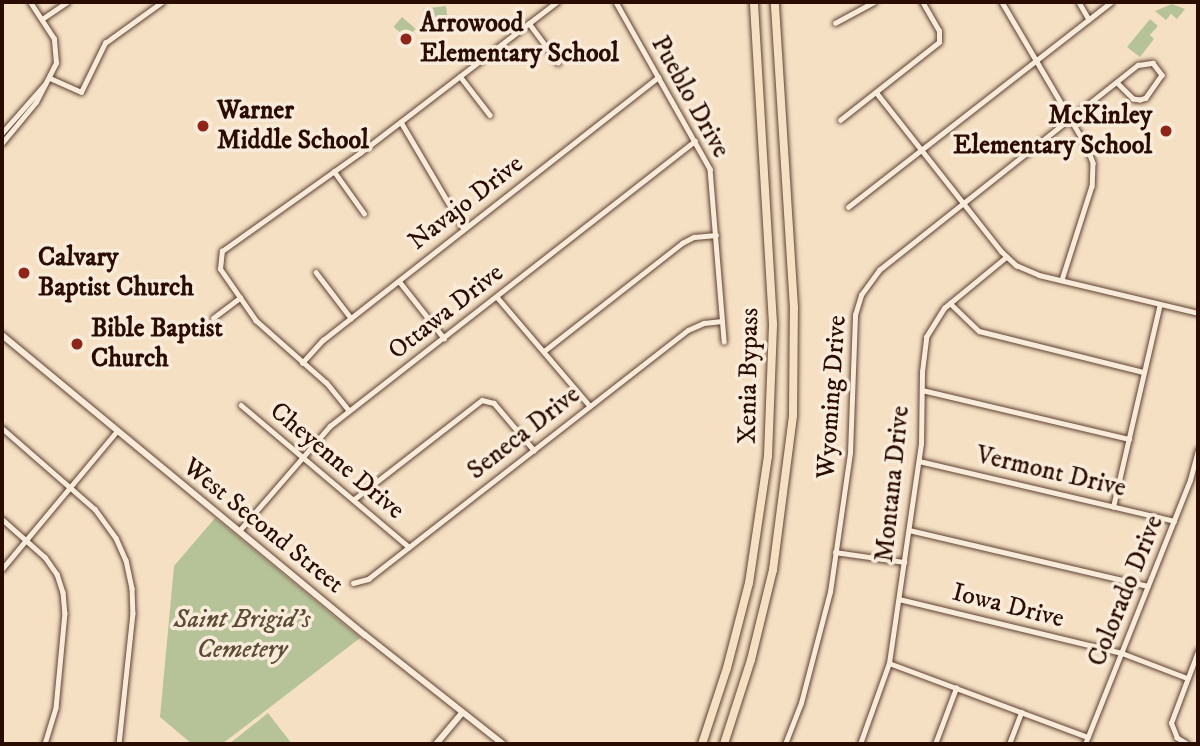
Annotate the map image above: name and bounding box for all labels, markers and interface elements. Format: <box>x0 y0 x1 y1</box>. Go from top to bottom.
place label: Arrowood Elementary School <box>420 8 619 70</box>
marker: Arrowood Elementary School <box>398 31 414 47</box>
street label: Pueblo Drive <box>644 31 736 163</box>
place label: Warner Middle School <box>217 95 369 156</box>
place label: McKinley Elementary School <box>953 100 1152 162</box>
marker: Warner Middle School <box>195 118 211 134</box>
marker: McKinley Elementary School <box>1158 123 1174 139</box>
street label: Navajo Drive <box>403 149 529 257</box>
place label: Calvary Baptist Church <box>38 242 194 304</box>
street label: Ottawa Drive <box>382 257 510 367</box>
marker: Calvary Baptist Church <box>16 265 32 281</box>
street label: Xenia Bypass <box>732 308 766 444</box>
place label: Bible Baptist Church <box>91 313 223 374</box>
street label: Wyoming Drive <box>811 314 853 480</box>
marker: Bible Baptist Church <box>69 336 85 352</box>
street label: Seneca Drive <box>461 379 587 487</box>
street label: Cheyenne Drive <box>263 396 411 526</box>
street label: Montana Drive <box>869 404 917 564</box>
street label: Vermont Drive <box>973 440 1129 504</box>
street label: West Second Street <box>176 452 350 600</box>
street label: Colorado Drive <box>1082 511 1170 671</box>
street label: Iowa Drive <box>949 577 1067 635</box>
park label: Saint Brigid’s Cemetery <box>173 604 311 666</box>

